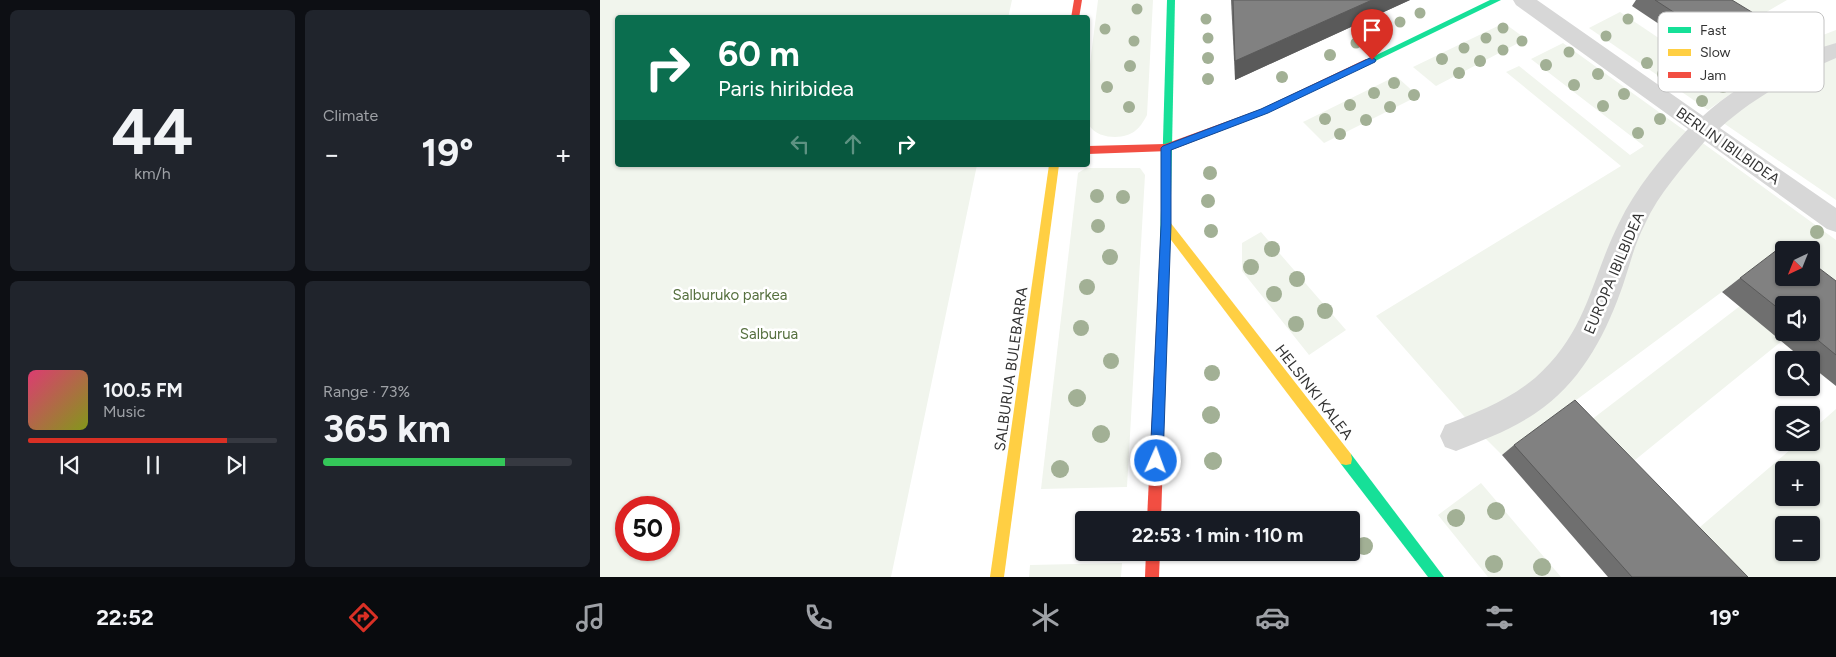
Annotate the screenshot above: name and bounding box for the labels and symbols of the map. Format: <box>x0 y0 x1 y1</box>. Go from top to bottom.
pin <box>1351 9 1393 60</box>
legend <box>1658 12 1824 92</box>
text: Fast <box>1700 22 1726 39</box>
text: Slow <box>1700 44 1731 61</box>
text: Jam <box>1700 67 1726 84</box>
street label: BERLIN IBILBIDEA <box>1673 104 1783 188</box>
street label: EUROPA IBILBIDEA <box>1580 209 1648 337</box>
north arrow <box>1775 241 1820 286</box>
park label: Salburuko parkea <box>673 286 787 304</box>
street label: SALBURUA BULEBARRA <box>991 286 1031 452</box>
park label: Salburua <box>740 325 798 343</box>
street label: HELSINKI KALEA <box>1271 341 1357 443</box>
position arrow <box>1129 434 1181 486</box>
speed limit sign: 50 <box>615 496 680 561</box>

